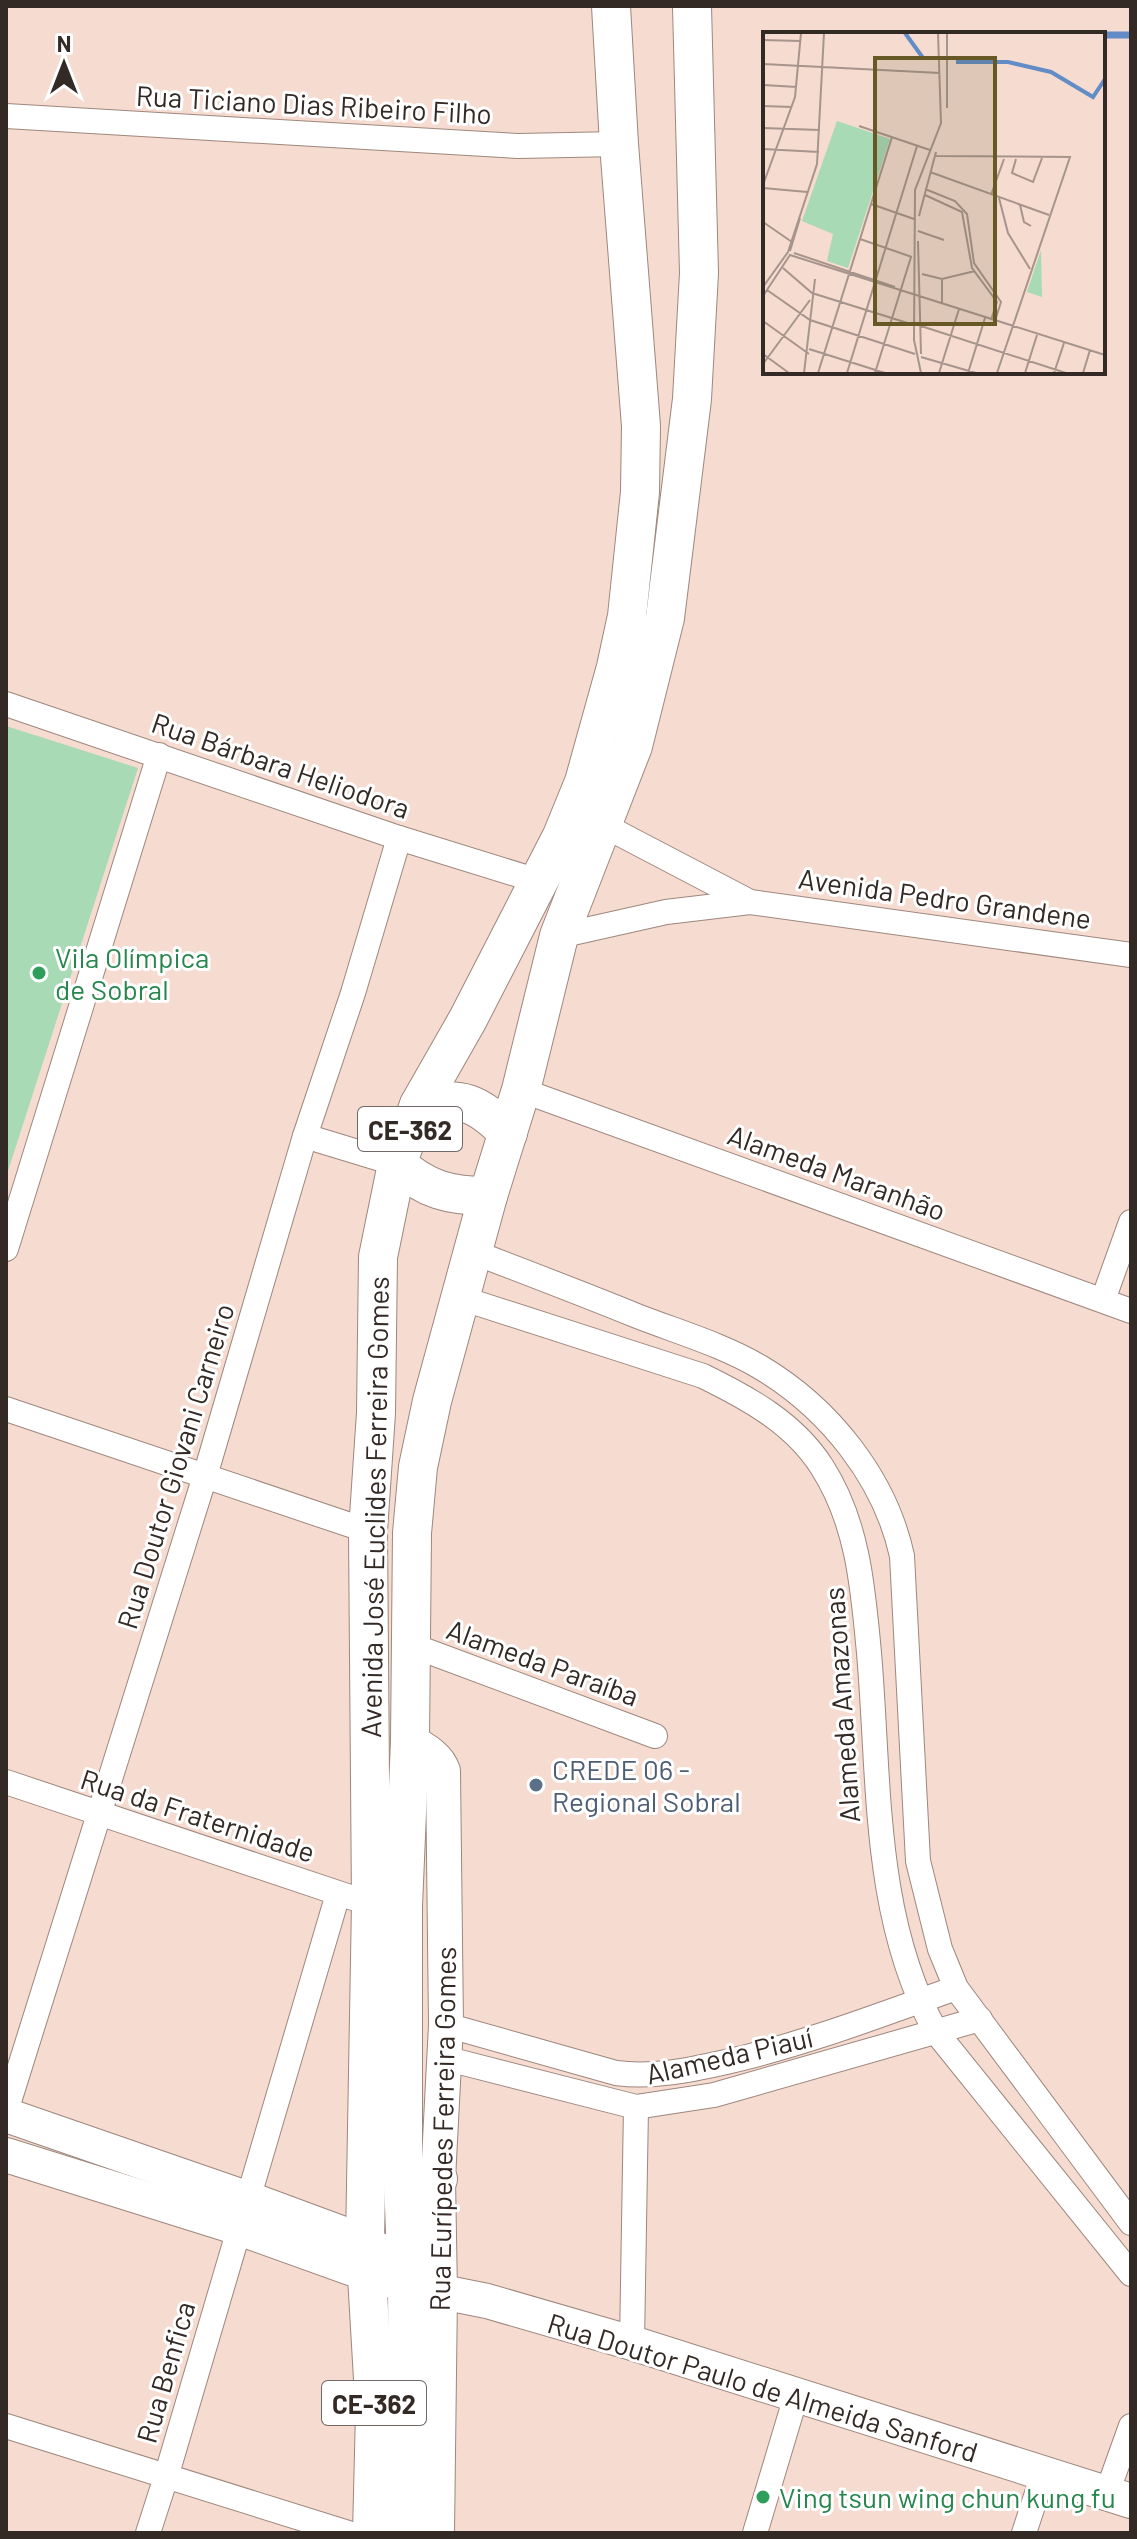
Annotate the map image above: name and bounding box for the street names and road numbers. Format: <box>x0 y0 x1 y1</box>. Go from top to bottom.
street label: Rua Ticiano Dias Ribeiro Filho <box>135 78 493 130</box>
street label: Rua Bárbara Heliodora <box>148 705 414 825</box>
street label: Avenida Pedro Grandene <box>797 861 1093 935</box>
road number: CE-362 <box>358 1107 462 1151</box>
street label: Alameda Maranhão <box>724 1117 950 1227</box>
street label: Avenida José Euclides Ferreira Gomes <box>353 1276 395 1738</box>
street label: Rua Doutor Giovani Carneiro <box>109 1299 241 1633</box>
street label: Alameda Amazonas <box>816 1586 866 1824</box>
street label: Alameda Paraíba <box>442 1612 644 1712</box>
street label: Rua da Fraternidade <box>77 1761 319 1869</box>
street label: Rua Eurípedes Ferreira Gomes <box>422 1946 462 2312</box>
street label: Alameda Piauí <box>642 2019 816 2091</box>
street label: Rua Benfica <box>129 2297 201 2447</box>
street label: Rua Doutor Paulo de Almeida Sanford <box>544 2305 982 2469</box>
road number: CE-362 <box>322 2381 426 2425</box>

